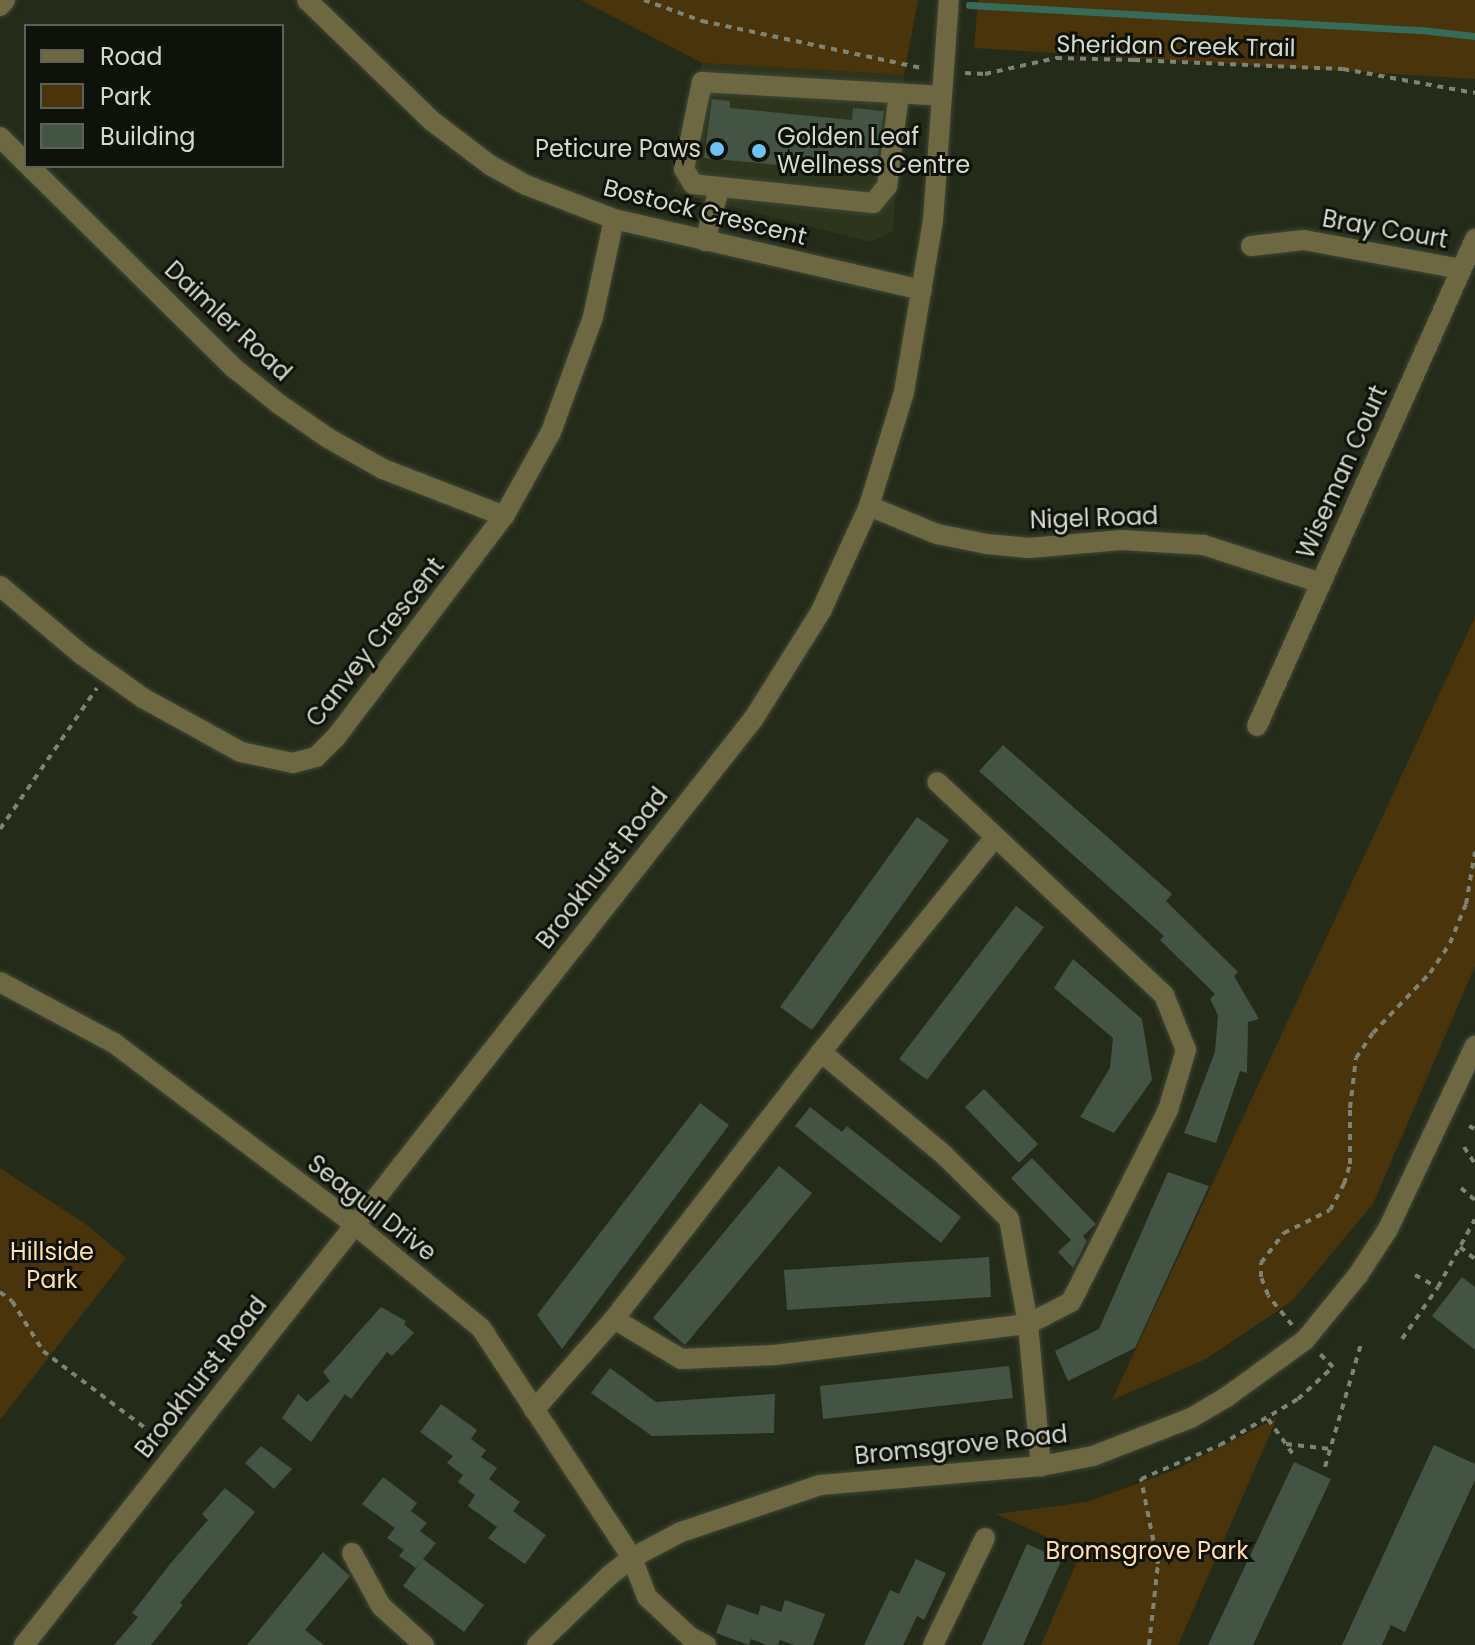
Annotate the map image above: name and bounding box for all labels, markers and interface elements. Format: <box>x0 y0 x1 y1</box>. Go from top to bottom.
legend <box>24 24 284 168</box>
street label: Sheridan Creek Trail <box>1056 30 1296 62</box>
text: Road <box>100 40 162 73</box>
text: Park <box>100 80 151 113</box>
text: Building <box>100 120 196 153</box>
place label: Golden Leaf Wellness Centre <box>777 123 970 179</box>
place label: Peticure Paws <box>535 135 701 163</box>
marker: Peticure Paws <box>708 140 726 158</box>
marker: Golden Leaf Wellness Centre <box>748 140 770 162</box>
street label: Bostock Crescent <box>600 173 810 251</box>
street label: Bray Court <box>1320 204 1450 254</box>
street label: Daimler Road <box>159 255 297 387</box>
street label: Wiseman Court <box>1291 381 1393 563</box>
street label: Nigel Road <box>1029 501 1159 535</box>
street label: Canvey Crescent <box>300 552 450 732</box>
street label: Brookhurst Road <box>530 782 674 954</box>
street label: Seagull Drive <box>302 1149 442 1267</box>
park label: Hillside Park <box>10 1238 94 1294</box>
street label: Brookhurst Road <box>129 1291 273 1463</box>
street label: Bromsgrove Road <box>853 1419 1069 1471</box>
park label: Bromsgrove Park <box>1046 1537 1248 1565</box>

